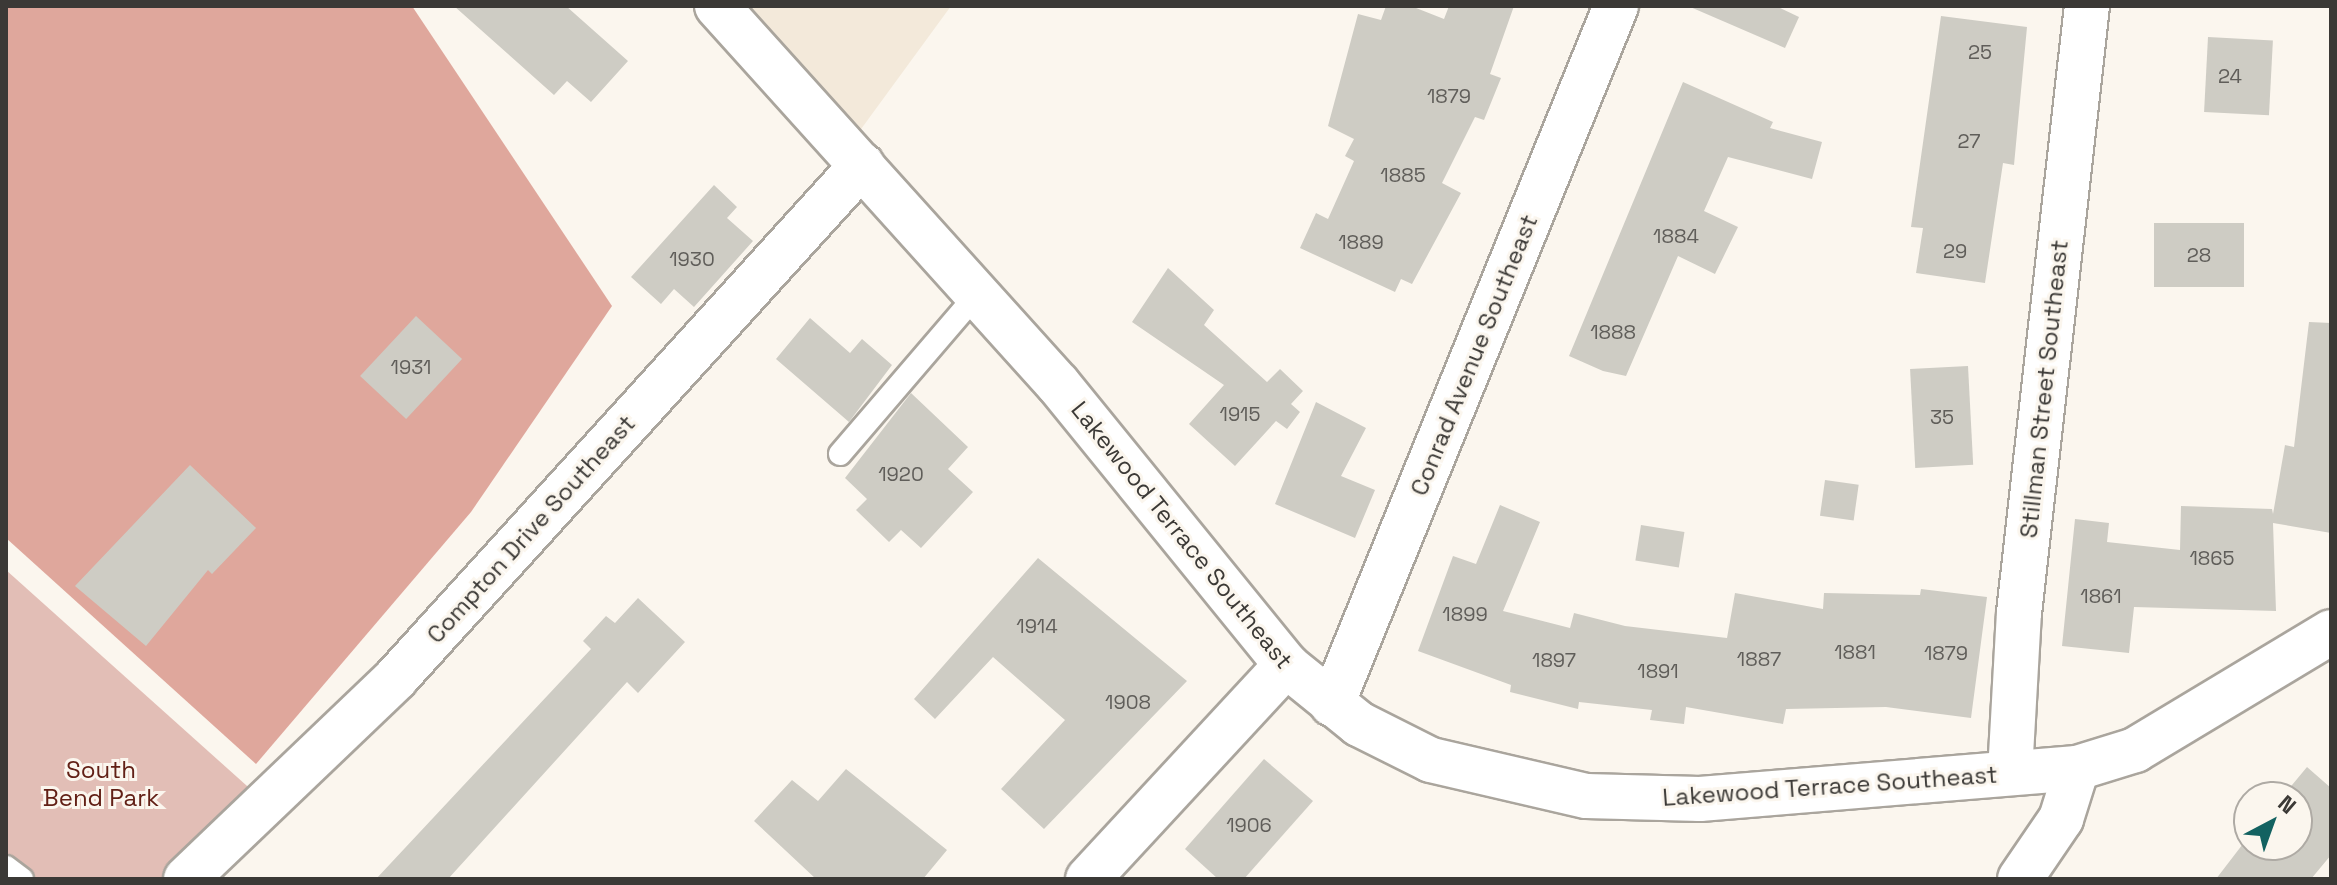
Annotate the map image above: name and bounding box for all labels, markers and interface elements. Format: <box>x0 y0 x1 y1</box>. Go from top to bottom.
house number: 25 <box>1968 40 1992 64</box>
house number: 24 <box>2218 64 2242 88</box>
house number: 1879 <box>1427 84 1471 108</box>
house number: 27 <box>1957 129 1981 153</box>
house number: 1885 <box>1380 163 1426 187</box>
street label: Conrad Avenue Southeast <box>1404 210 1544 500</box>
house number: 1884 <box>1653 224 1699 248</box>
house number: 1889 <box>1338 230 1384 254</box>
house number: 29 <box>1943 239 1967 263</box>
street label: Stillman Street Southeast <box>2014 239 2074 539</box>
house number: 28 <box>2187 243 2211 267</box>
house number: 1930 <box>669 247 715 271</box>
house number: 1888 <box>1590 320 1636 344</box>
house number: 1931 <box>391 355 431 379</box>
street label: Lakewood Terrace Southeast <box>1065 395 1299 675</box>
house number: 1915 <box>1220 402 1260 426</box>
house number: 35 <box>1930 405 1954 429</box>
street label: Compton Drive Southeast <box>421 409 641 649</box>
house number: 1920 <box>878 462 924 486</box>
house number: 1865 <box>2189 546 2235 570</box>
house number: 1861 <box>2080 584 2122 608</box>
house number: 1899 <box>1442 602 1488 626</box>
house number: 1914 <box>1016 614 1058 638</box>
house number: 1881 <box>1834 640 1876 664</box>
house number: 1879 <box>1924 641 1968 665</box>
house number: 1887 <box>1737 647 1781 671</box>
house number: 1897 <box>1532 648 1576 672</box>
house number: 1891 <box>1637 659 1679 683</box>
house number: 1908 <box>1105 690 1151 714</box>
park label: South Bend Park <box>43 756 159 812</box>
street label: Lakewood Terrace Southeast <box>1661 760 1999 812</box>
north arrow <box>2233 781 2313 861</box>
text: N <box>2273 789 2302 820</box>
house number: 1906 <box>1226 813 1272 837</box>

